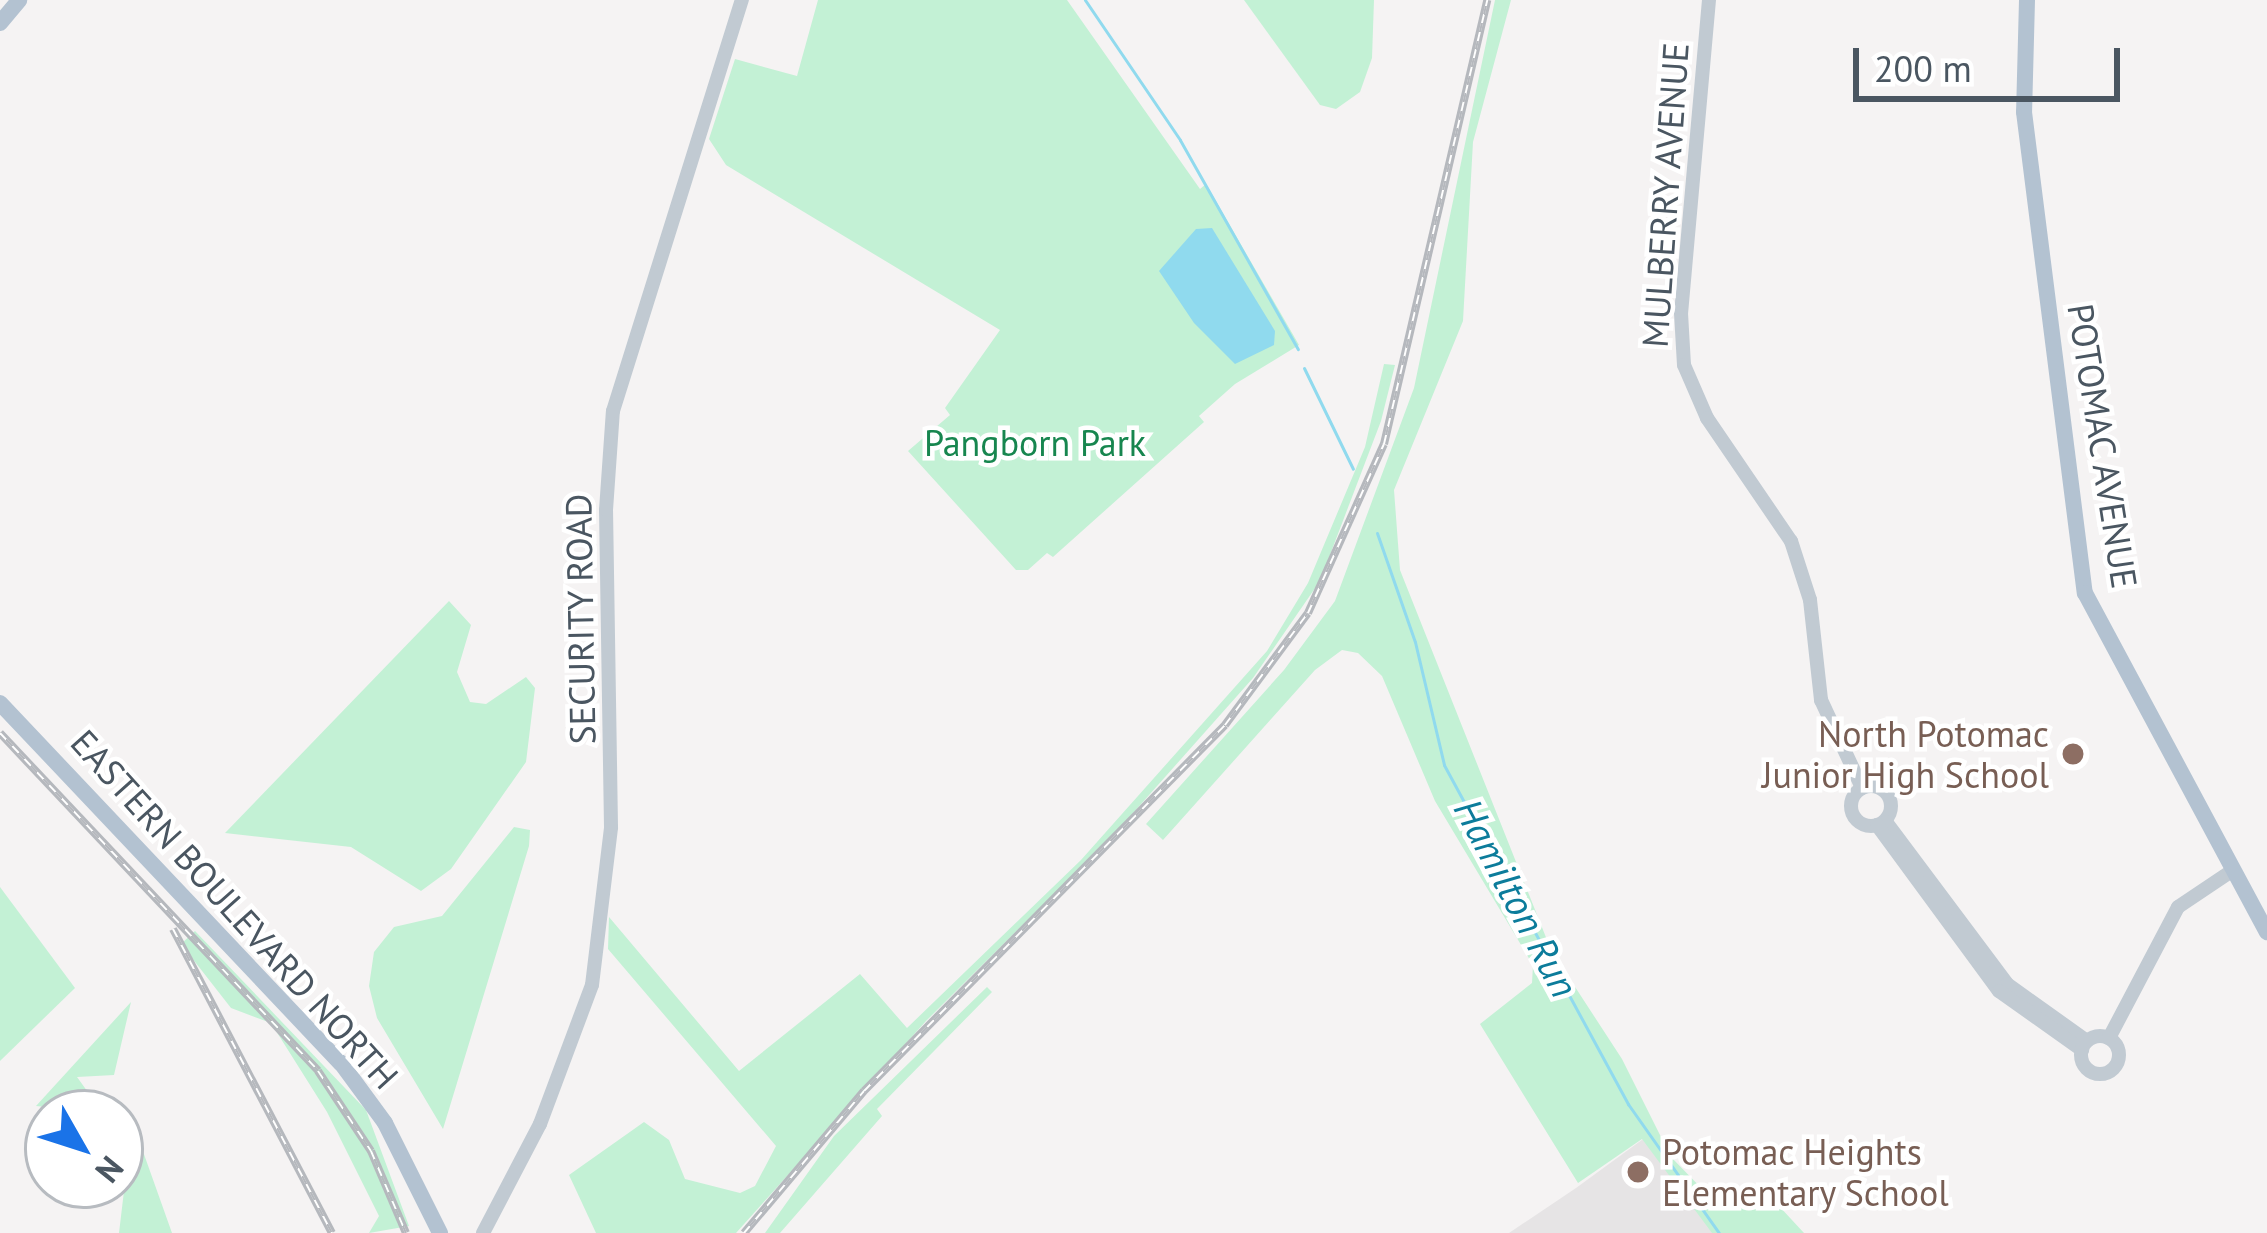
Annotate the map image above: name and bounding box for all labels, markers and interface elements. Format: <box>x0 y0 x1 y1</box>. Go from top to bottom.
scale bar <box>1859 24 2126 98</box>
street label: MULBERRY AVENUE <box>1633 40 1697 350</box>
text: 200 m <box>1874 45 1972 92</box>
street label: POTOMAC AVENUE <box>2059 299 2147 593</box>
park label: Pangborn Park <box>924 421 1146 465</box>
street label: SECURITY ROAD <box>556 493 604 745</box>
place label: North Potomac Junior High School <box>1762 711 2049 796</box>
street label: EASTERN BOULEVARD NORTH <box>62 721 408 1097</box>
marker: North Potomac Junior High School <box>2060 741 2086 767</box>
water label: Hamilton Run <box>1444 791 1588 1005</box>
north arrow <box>24 1089 144 1209</box>
place label: Potomac Heights Elementary School <box>1662 1129 1950 1214</box>
text: N <box>87 1148 134 1192</box>
marker: Potomac Heights Elementary School <box>1625 1159 1651 1185</box>

